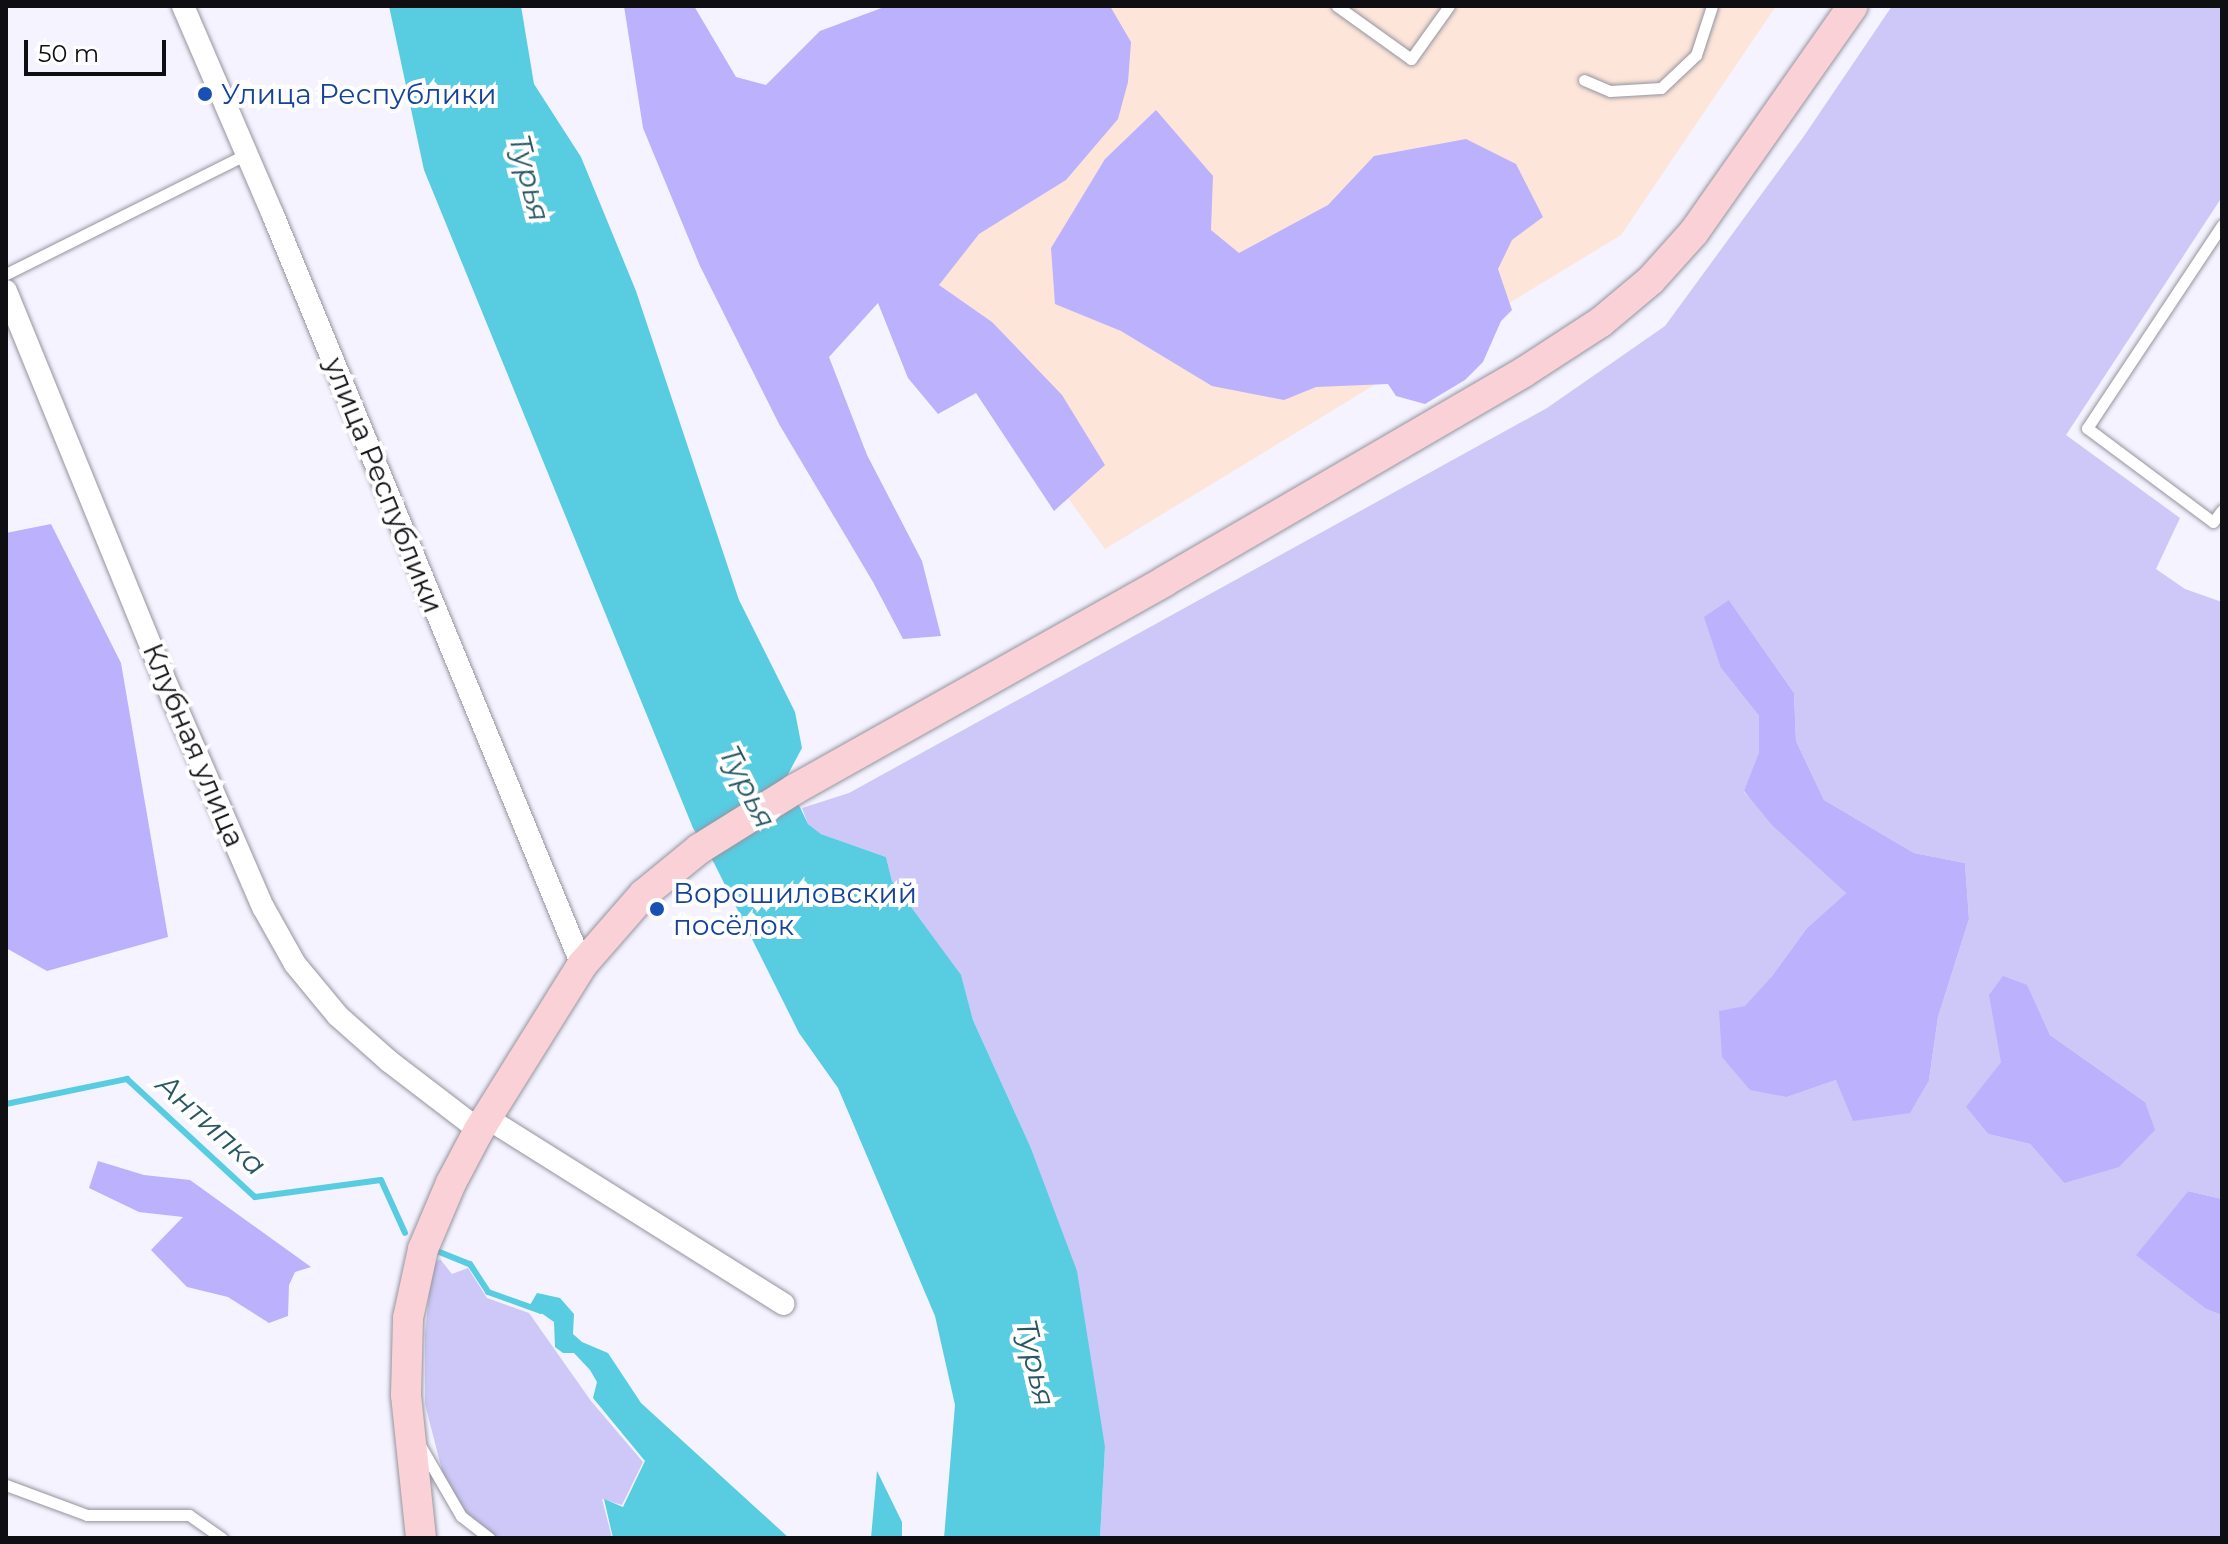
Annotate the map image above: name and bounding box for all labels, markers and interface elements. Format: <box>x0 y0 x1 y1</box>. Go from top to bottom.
scale bar <box>28 24 170 74</box>
text: 50 m <box>38 39 99 68</box>
place label: Улица Республики <box>221 77 497 111</box>
marker: Улица Республики <box>196 85 214 103</box>
water label: Турья <box>501 131 557 225</box>
street label: улица Республики <box>317 352 451 618</box>
street label: Клубная улица <box>136 638 252 852</box>
water label: Турья <box>711 740 783 834</box>
place label: Ворошиловский посёлок <box>673 876 917 942</box>
marker: Ворошиловский посёлок <box>648 900 666 918</box>
water label: Антипка <box>149 1066 273 1184</box>
water label: Турья <box>1008 1316 1062 1410</box>

